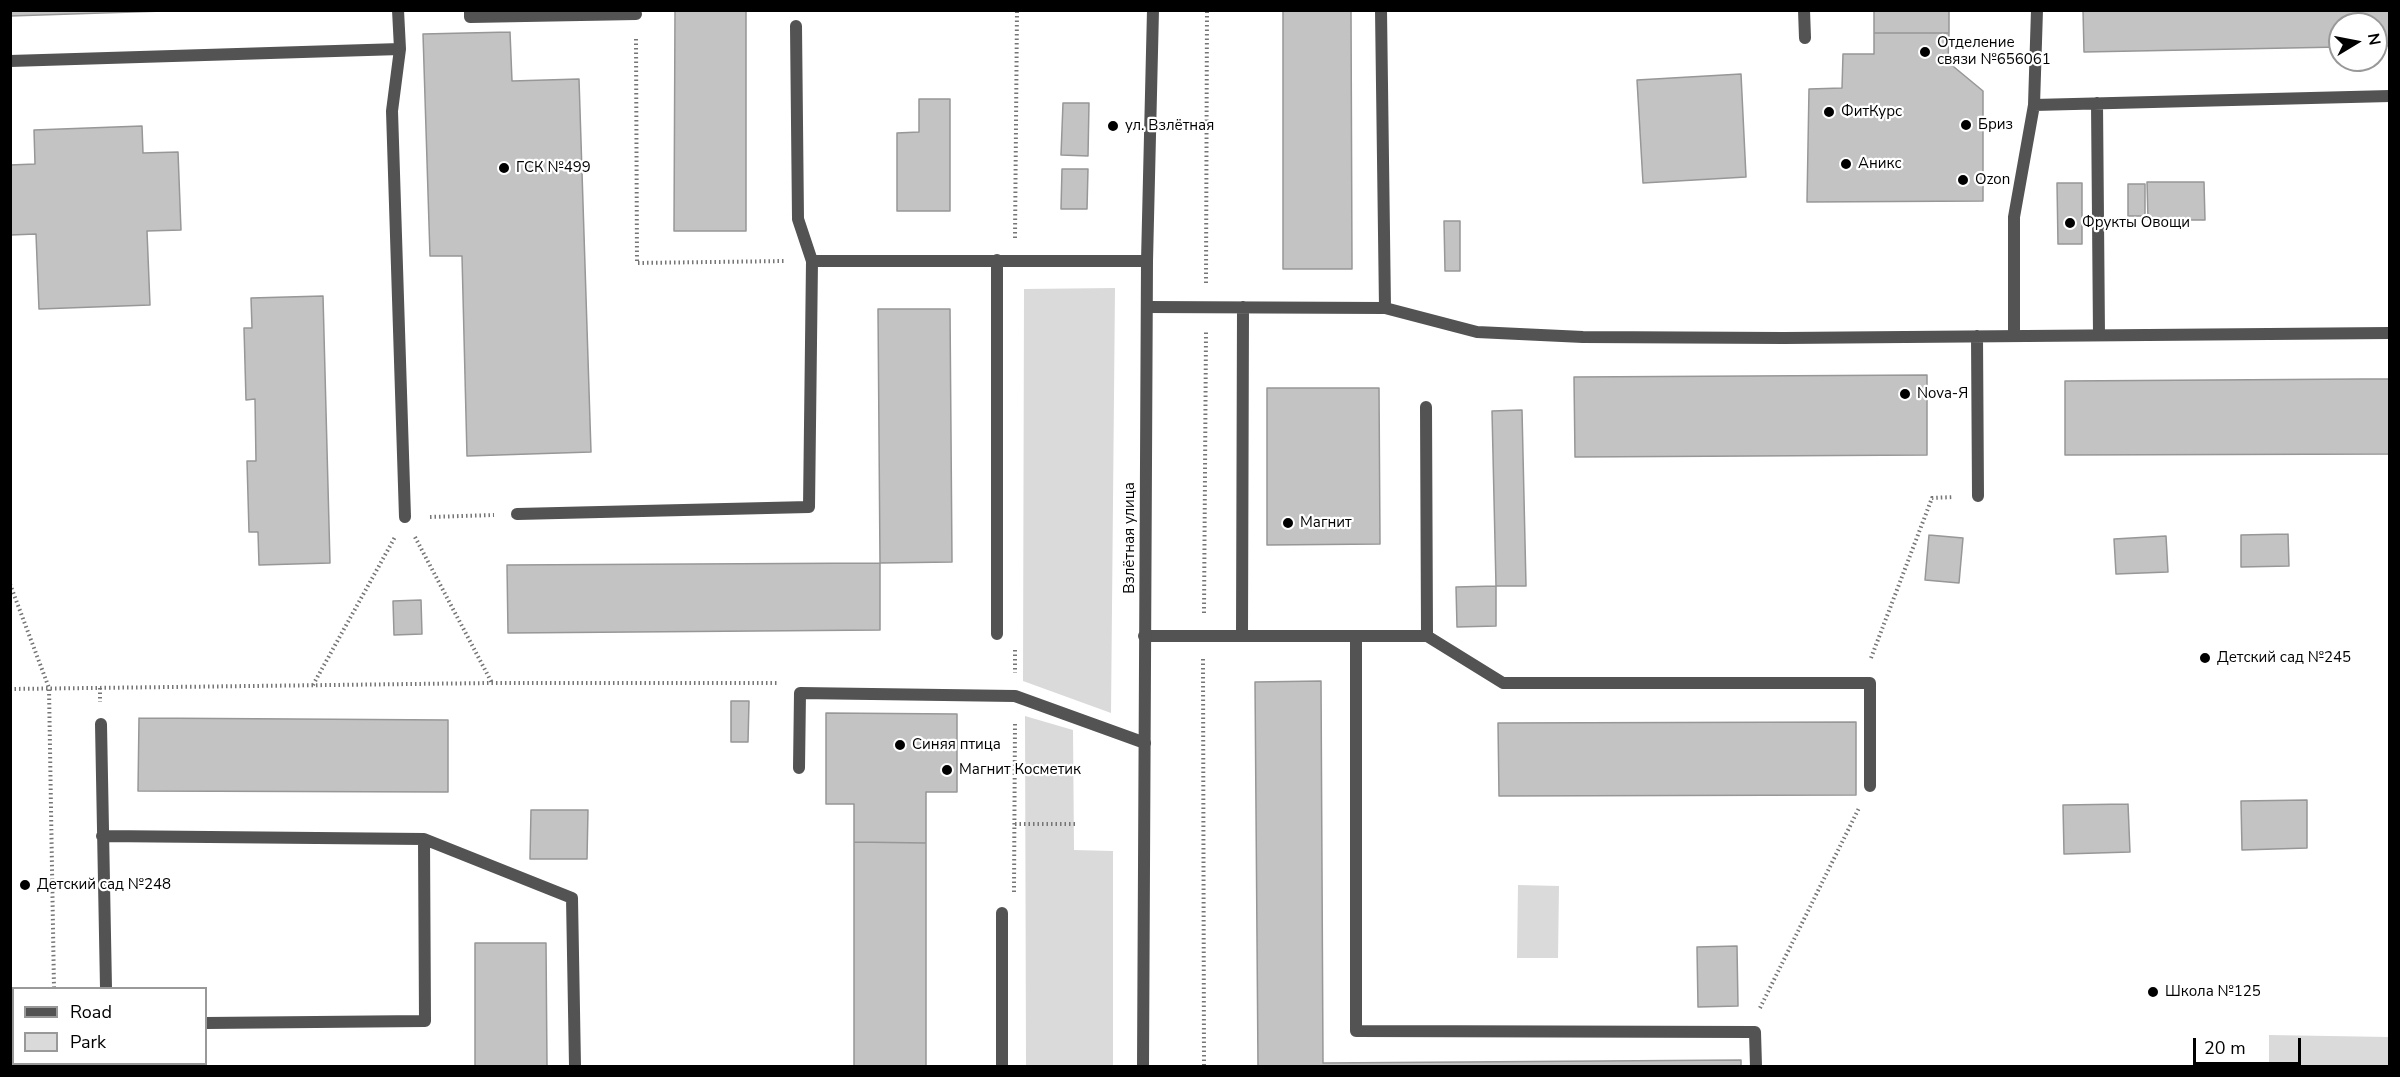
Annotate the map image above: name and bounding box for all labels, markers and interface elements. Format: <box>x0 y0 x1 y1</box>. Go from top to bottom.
north arrow <box>2328 12 2388 72</box>
text: N <box>2362 31 2386 47</box>
place label: Отделение связи №656061 <box>1937 34 2051 69</box>
marker: Отделение связи №656061 <box>1918 45 1932 59</box>
place label: ФитКурс <box>1841 103 1902 121</box>
marker: ФитКурс <box>1822 105 1836 119</box>
place label: Бриз <box>1978 116 2013 134</box>
place label: ул. Взлётная <box>1125 117 1214 135</box>
marker: Бриз <box>1959 118 1973 132</box>
marker: ул. Взлётная <box>1106 119 1120 133</box>
place label: Аникс <box>1858 155 1901 173</box>
marker: Аникс <box>1839 157 1853 171</box>
place label: ГСК №499 <box>516 159 591 177</box>
marker: ГСК №499 <box>497 161 511 175</box>
place label: Ozon <box>1975 171 2010 189</box>
marker: Ozon <box>1956 173 1970 187</box>
place label: Фрукты Овощи <box>2082 214 2190 232</box>
marker: Фрукты Овощи <box>2063 216 2077 230</box>
place label: Nova-Я <box>1917 385 1968 403</box>
marker: Nova-Я <box>1898 387 1912 401</box>
street label: Взлётная улица <box>1121 482 1139 594</box>
place label: Магнит <box>1300 514 1352 532</box>
marker: Магнит <box>1281 516 1295 530</box>
place label: Детский сад №245 <box>2217 649 2351 667</box>
marker: Детский сад №245 <box>2198 651 2212 665</box>
place label: Синяя птица <box>912 736 1001 754</box>
marker: Синяя птица <box>893 738 907 752</box>
place label: Магнит Косметик <box>959 761 1081 779</box>
marker: Магнит Косметик <box>940 763 954 777</box>
place label: Детский сад №248 <box>37 876 171 894</box>
marker: Детский сад №248 <box>18 878 32 892</box>
place label: Школа №125 <box>2165 983 2261 1001</box>
marker: Школа №125 <box>2146 985 2160 999</box>
legend <box>12 987 207 1065</box>
text: Road <box>70 1000 112 1024</box>
scale bar <box>2196 1026 2304 1064</box>
text: Park <box>70 1030 106 1054</box>
text: 20 m <box>2204 1036 2246 1060</box>

